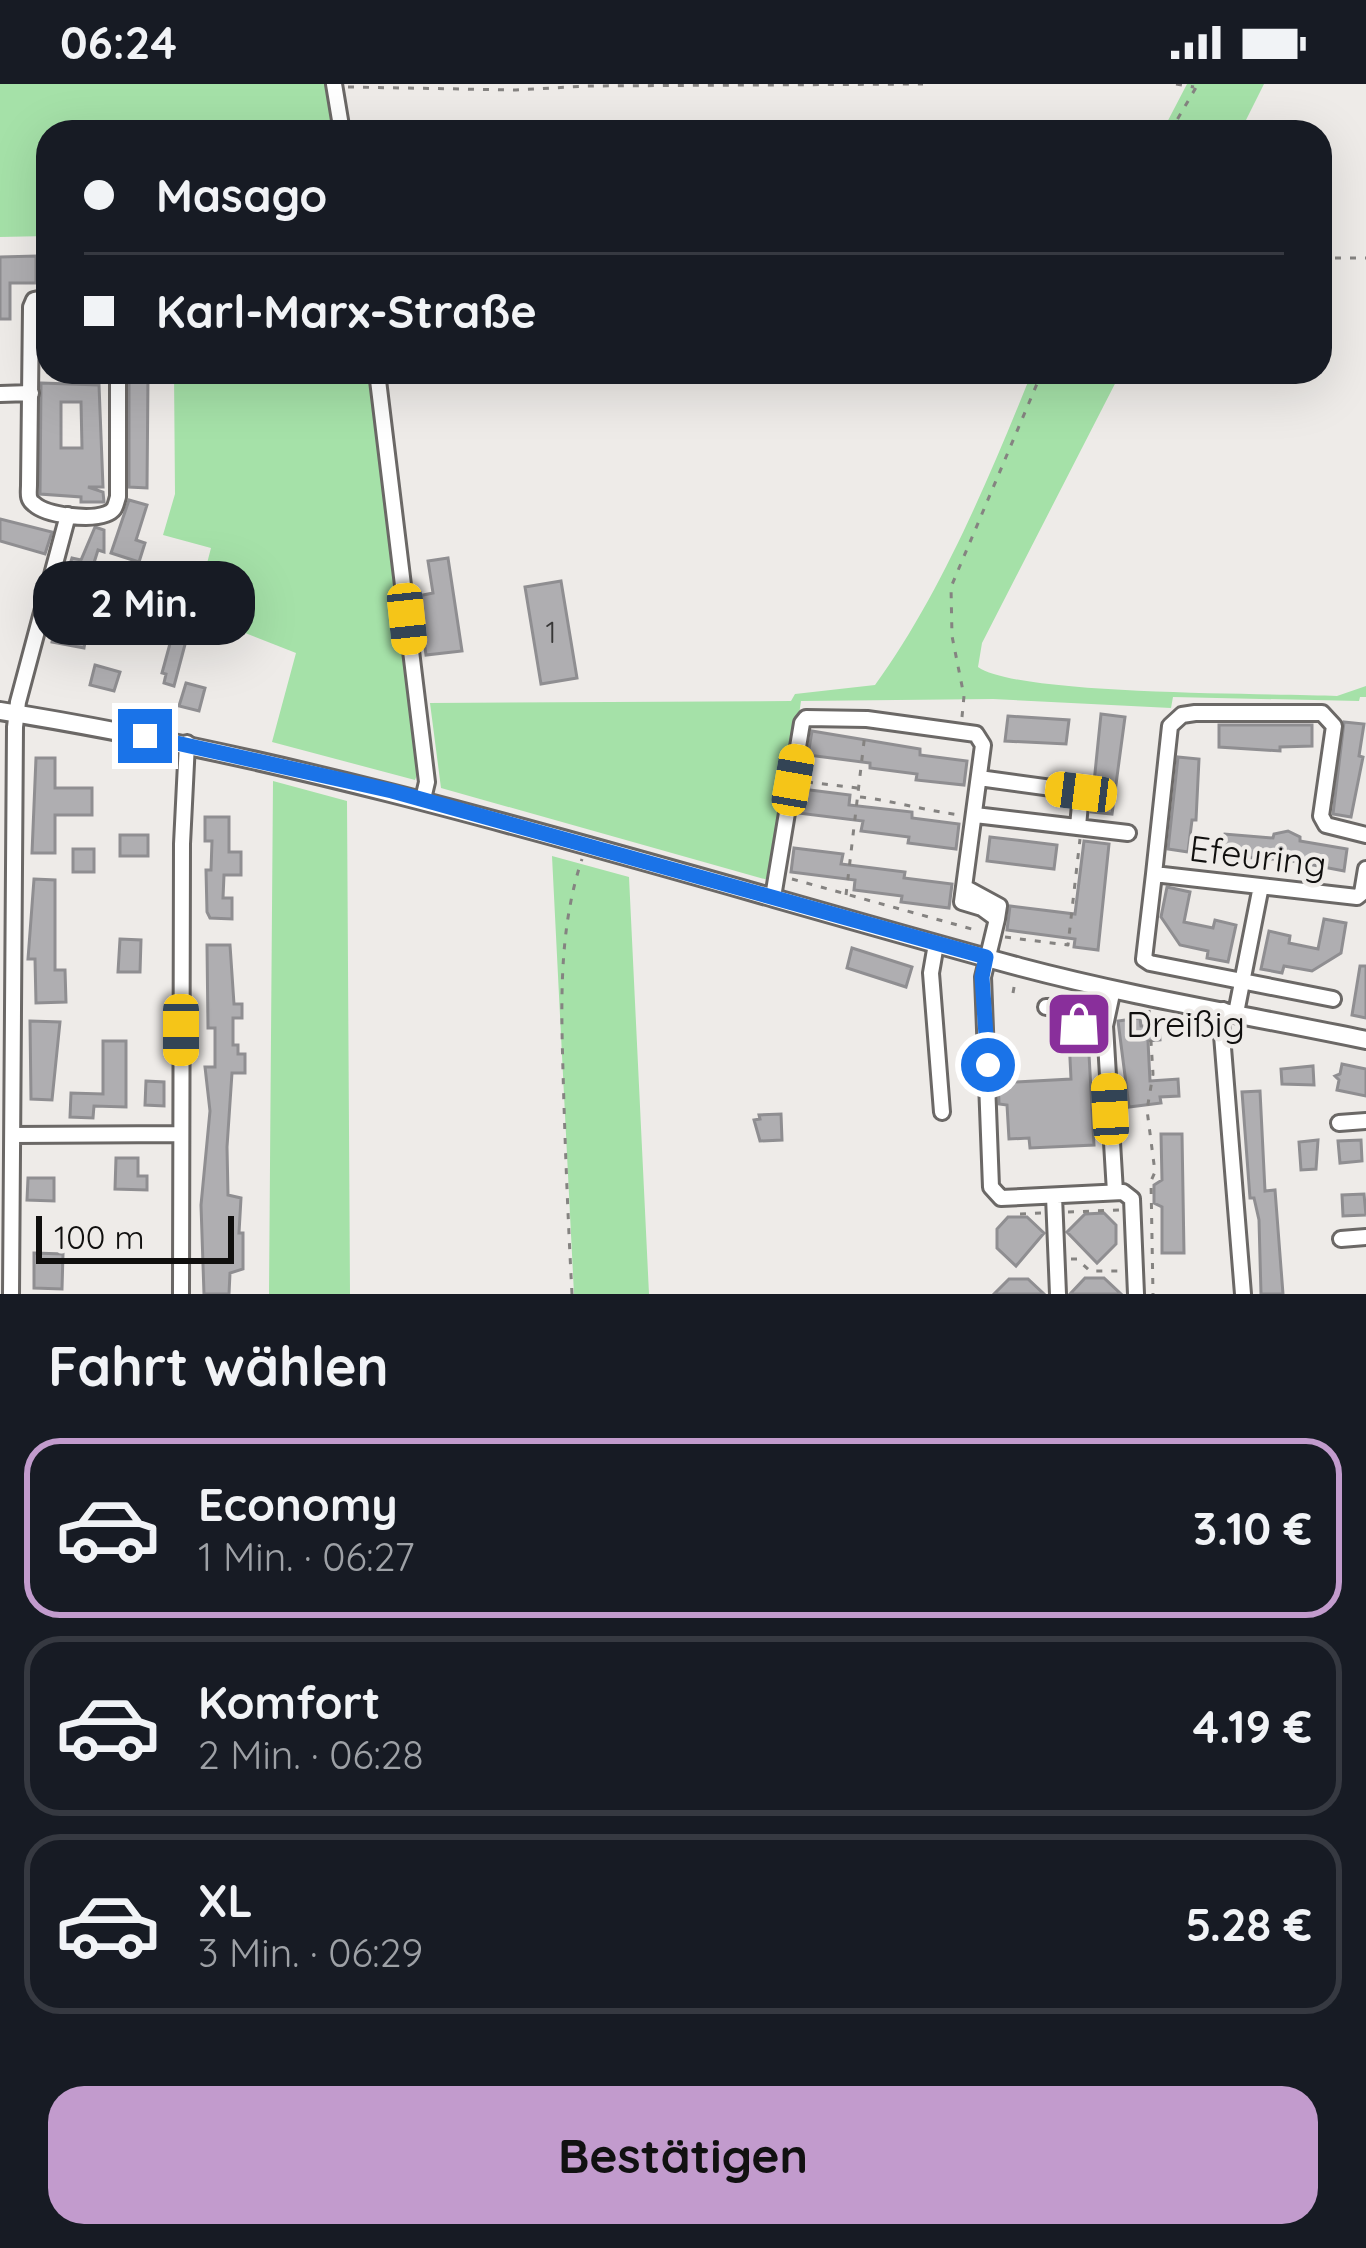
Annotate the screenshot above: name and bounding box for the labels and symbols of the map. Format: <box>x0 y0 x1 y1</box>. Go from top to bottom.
callout: 2 Min. <box>34 562 256 646</box>
car <box>385 581 429 657</box>
house number: 1 <box>545 613 557 651</box>
route end <box>118 709 172 763</box>
car <box>769 741 817 819</box>
car <box>1043 770 1119 814</box>
street label: Efeuring <box>1187 825 1329 886</box>
shop icon: Dreißig <box>1044 989 1114 1059</box>
car <box>163 994 199 1066</box>
place label: Dreißig <box>1126 1001 1245 1046</box>
route start <box>961 1038 1015 1092</box>
car <box>1090 1072 1130 1146</box>
scale bar <box>36 1210 234 1263</box>

